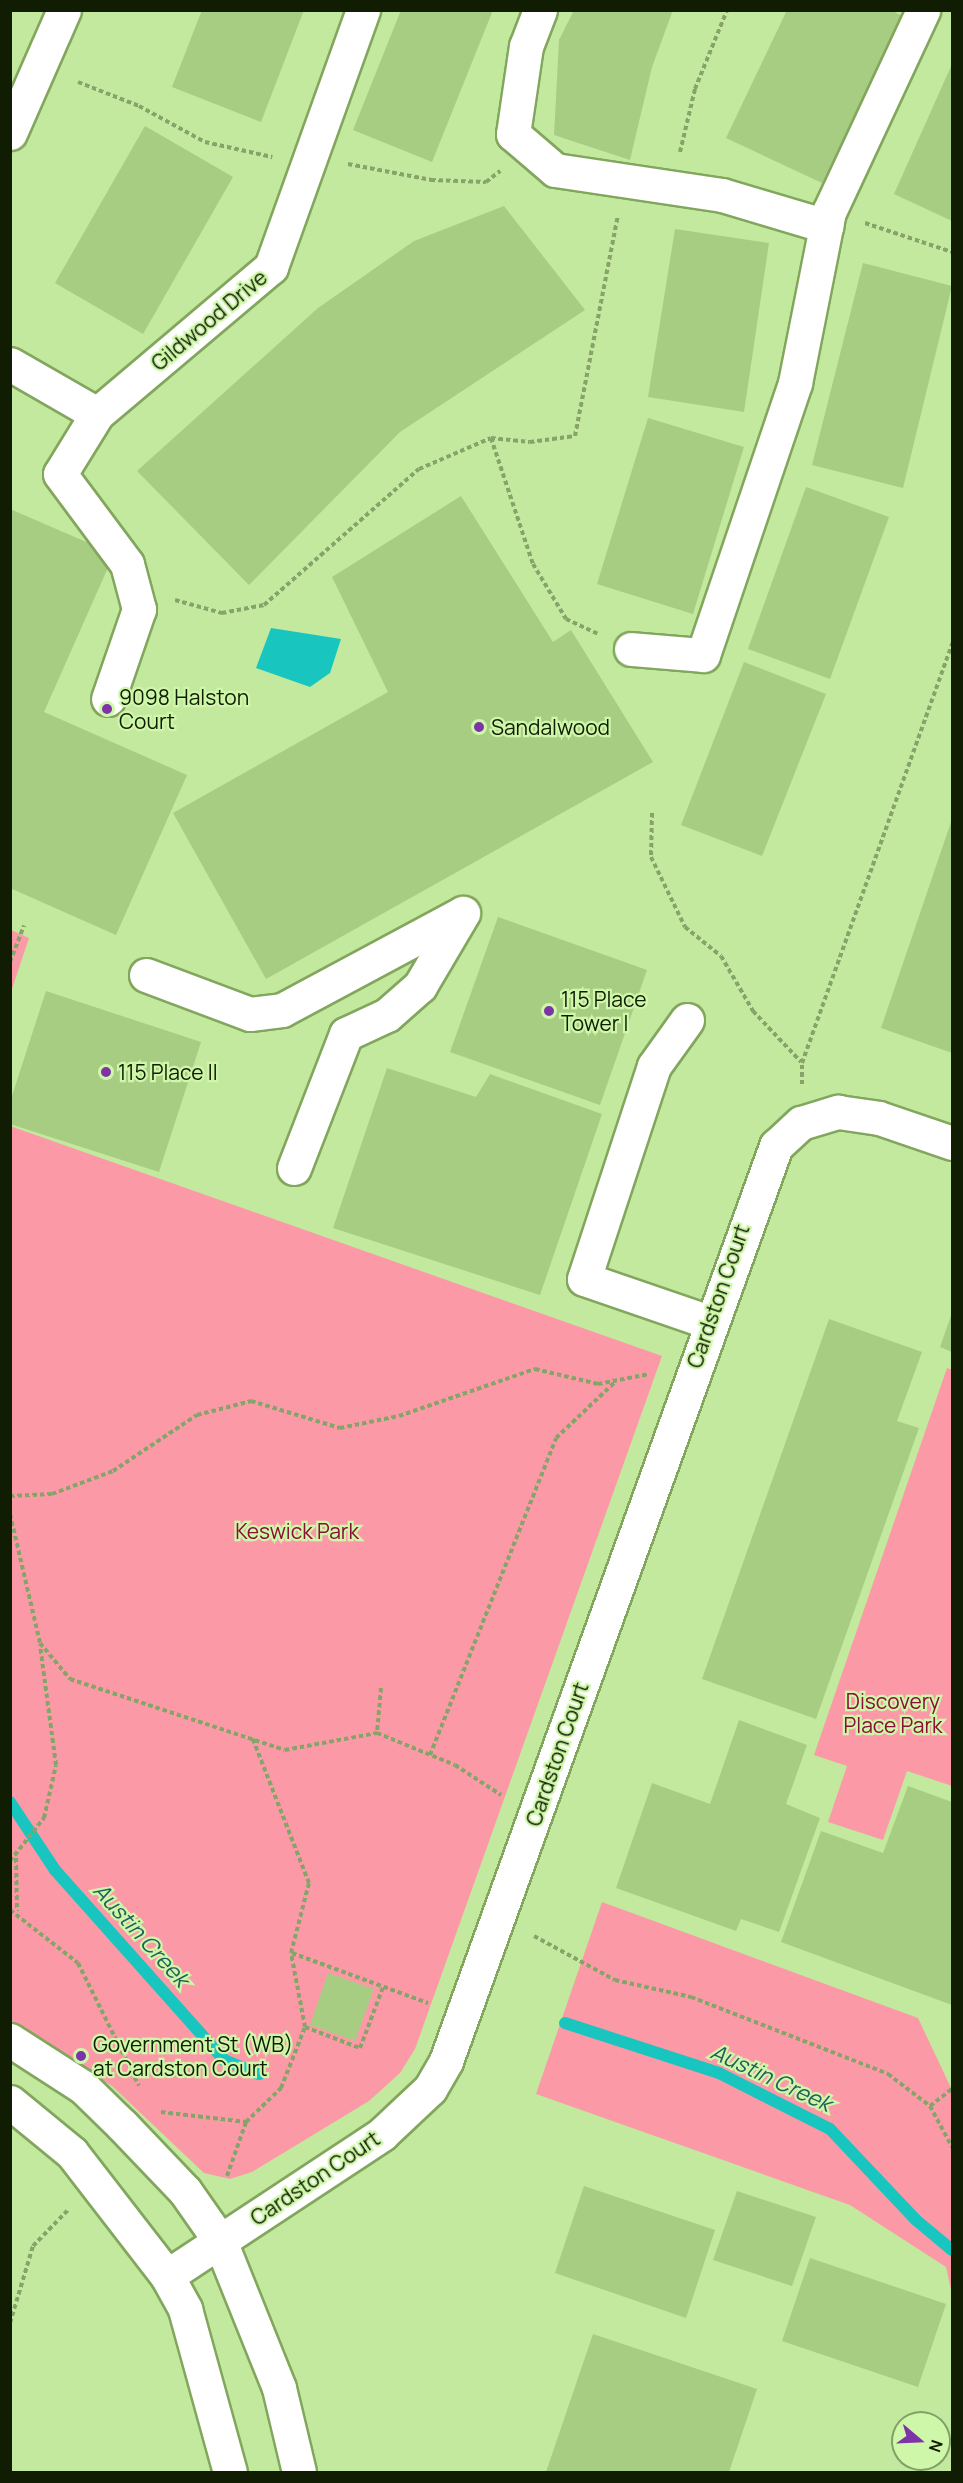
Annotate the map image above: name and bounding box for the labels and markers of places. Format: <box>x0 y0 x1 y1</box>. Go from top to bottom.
place label: 9098 Halston Court <box>119 684 249 734</box>
marker: 9098 Halston Court <box>100 702 114 716</box>
place label: Sandalwood <box>491 714 610 740</box>
marker: Sandalwood <box>472 720 486 734</box>
place label: 115 Place Tower I <box>561 986 647 1036</box>
marker: 115 Place Tower I <box>542 1004 556 1018</box>
place label: 115 Place II <box>118 1059 218 1085</box>
marker: 115 Place II <box>99 1065 113 1079</box>
place label: Government St (WB) at Cardston Court <box>93 2031 293 2081</box>
marker: Government St (WB) at Cardston Court <box>74 2049 88 2063</box>

